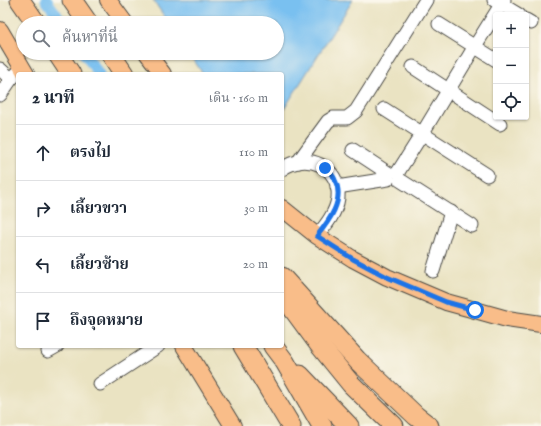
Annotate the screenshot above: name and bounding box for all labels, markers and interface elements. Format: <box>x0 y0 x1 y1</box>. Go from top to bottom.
map controls <box>493 12 529 120</box>
button: + <box>493 12 529 48</box>
search box <box>16 16 284 60</box>
icon: search <box>30 27 52 49</box>
text: ค้นหาที่นี่ <box>62 28 118 47</box>
button: − <box>493 48 529 84</box>
button: locate <box>493 84 529 120</box>
text: 2 นาที <box>32 88 75 109</box>
text: เดิน · 160 m <box>209 90 268 107</box>
icon: ahead <box>32 142 54 164</box>
text: ตรงไป <box>70 143 111 162</box>
text: 110 m <box>239 144 268 161</box>
route end <box>316 159 334 177</box>
icon: right <box>32 198 54 220</box>
text: เลี้ยวขวา <box>70 199 127 218</box>
text: 30 m <box>244 200 268 217</box>
icon: left <box>32 254 54 276</box>
text: เลี้ยวซ้าย <box>70 255 129 274</box>
text: 20 m <box>243 256 268 273</box>
route start <box>466 301 484 319</box>
icon: arrive <box>32 310 54 332</box>
text: ถึงจุดหมาย <box>70 311 143 330</box>

